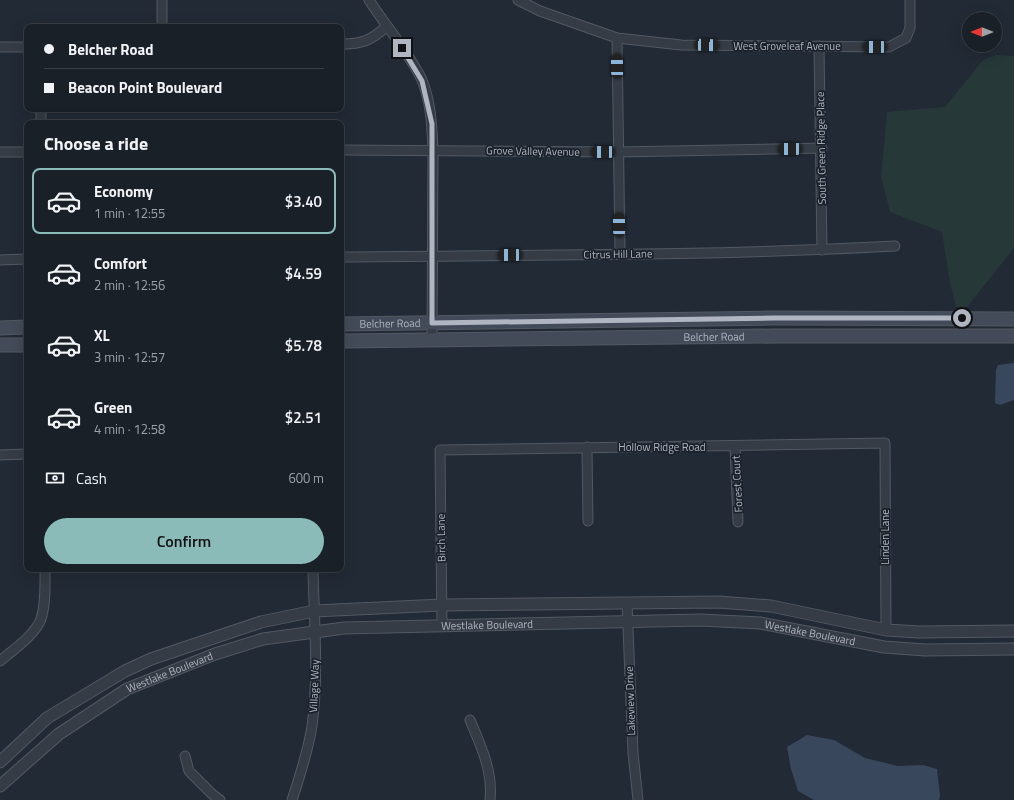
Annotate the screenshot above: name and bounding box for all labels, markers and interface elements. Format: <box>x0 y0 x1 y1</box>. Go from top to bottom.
north arrow <box>962 12 1002 52</box>
map controls <box>962 12 1002 52</box>
text: Belcher Road <box>68 38 153 61</box>
street label: West Groveleaf Avenue <box>733 38 841 54</box>
route end <box>393 39 411 57</box>
car <box>695 39 719 51</box>
car <box>863 41 887 53</box>
car <box>611 54 623 78</box>
text: Beacon Point Boulevard <box>68 76 222 99</box>
street label: South Green Ridge Place <box>812 91 830 205</box>
text: Choose a ride <box>44 130 148 157</box>
street label: Grove Valley Avenue <box>486 142 580 160</box>
car <box>778 143 802 155</box>
car <box>591 146 615 158</box>
text: Economy <box>94 180 153 203</box>
icon: car <box>46 183 82 219</box>
text: $3.40 <box>285 190 322 213</box>
text: 1 min · 12:55 <box>94 203 165 223</box>
car <box>613 213 625 237</box>
street label: Citrus Hill Lane <box>583 245 653 263</box>
car <box>498 249 522 261</box>
text: Comfort <box>94 252 147 275</box>
icon: car <box>46 255 82 291</box>
text: $4.59 <box>285 262 322 285</box>
text: 2 min · 12:56 <box>94 275 165 295</box>
route start <box>953 309 971 327</box>
street label: Belcher Road <box>359 315 421 332</box>
text: XL <box>94 324 110 347</box>
icon: car <box>46 327 82 363</box>
street label: Belcher Road <box>683 328 745 345</box>
text: $5.78 <box>285 334 322 357</box>
text: 3 min · 12:57 <box>94 347 165 367</box>
text: Green <box>94 396 132 419</box>
icon: car <box>46 399 82 435</box>
text: $2.51 <box>285 406 322 429</box>
text: 4 min · 12:58 <box>94 419 165 439</box>
street label: Hollow Ridge Road <box>618 439 706 455</box>
street label: Forest Court <box>728 455 746 513</box>
icon: cash <box>44 467 66 489</box>
text: Cash <box>76 467 107 490</box>
text: 600 m <box>288 468 324 488</box>
street label: Linden Lane <box>877 509 893 565</box>
street label: Birch Lane <box>433 513 449 562</box>
button: Confirm <box>44 518 324 564</box>
street label: Westlake Boulevard <box>441 616 533 634</box>
street label: Westlake Boulevard <box>763 616 857 649</box>
street label: Westlake Boulevard <box>124 648 215 696</box>
street label: Village Way <box>305 658 323 713</box>
street label: Lakeview Drive <box>621 666 639 736</box>

